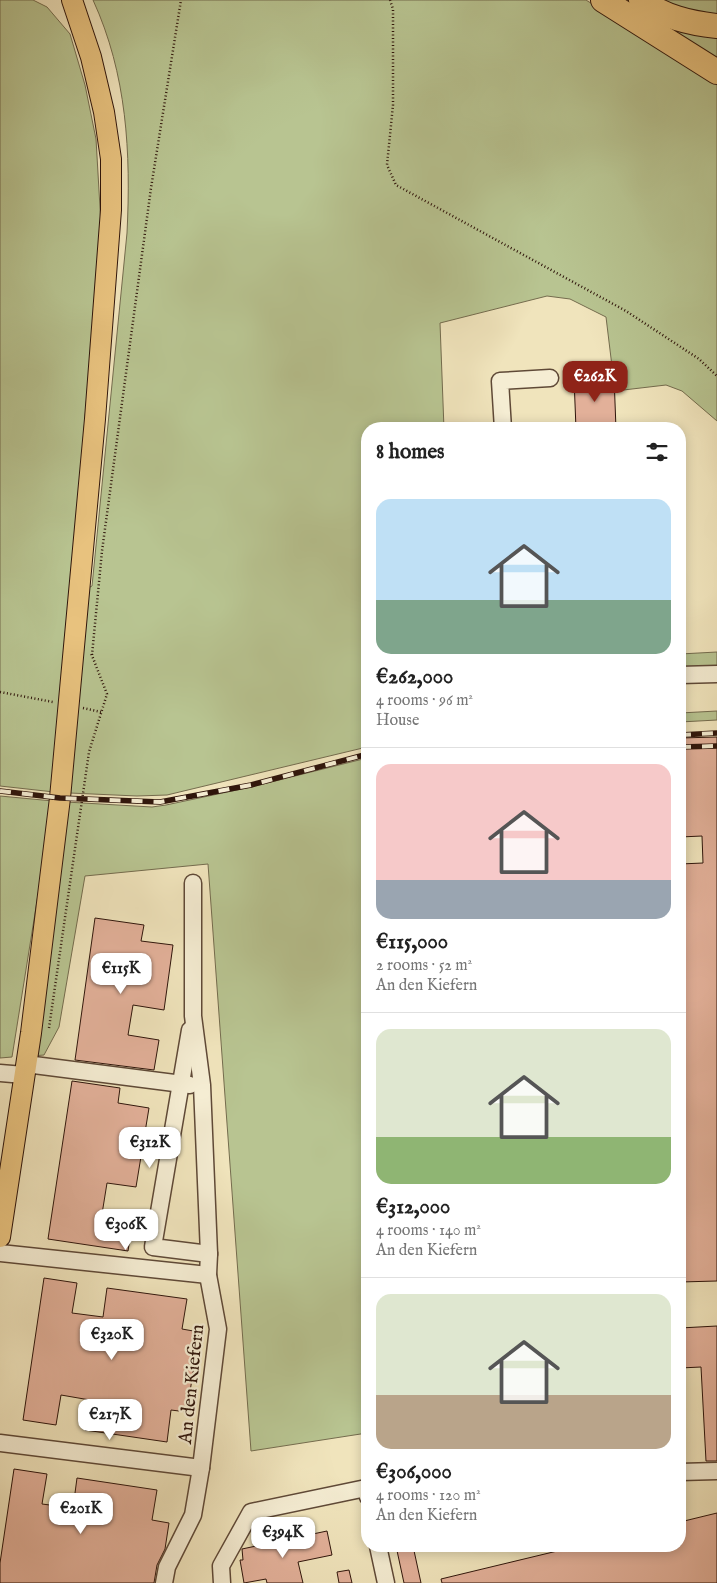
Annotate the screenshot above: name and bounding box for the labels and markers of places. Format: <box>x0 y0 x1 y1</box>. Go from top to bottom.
pin: €262K <box>560 360 630 403</box>
pin: €115K <box>86 952 156 995</box>
pin: €312K <box>115 1126 185 1169</box>
pin: €306K <box>91 1208 161 1251</box>
pin: €320K <box>77 1318 147 1361</box>
pin: €217K <box>75 1398 145 1441</box>
pin: €201K <box>46 1492 116 1535</box>
pin: €394K <box>248 1516 318 1559</box>

